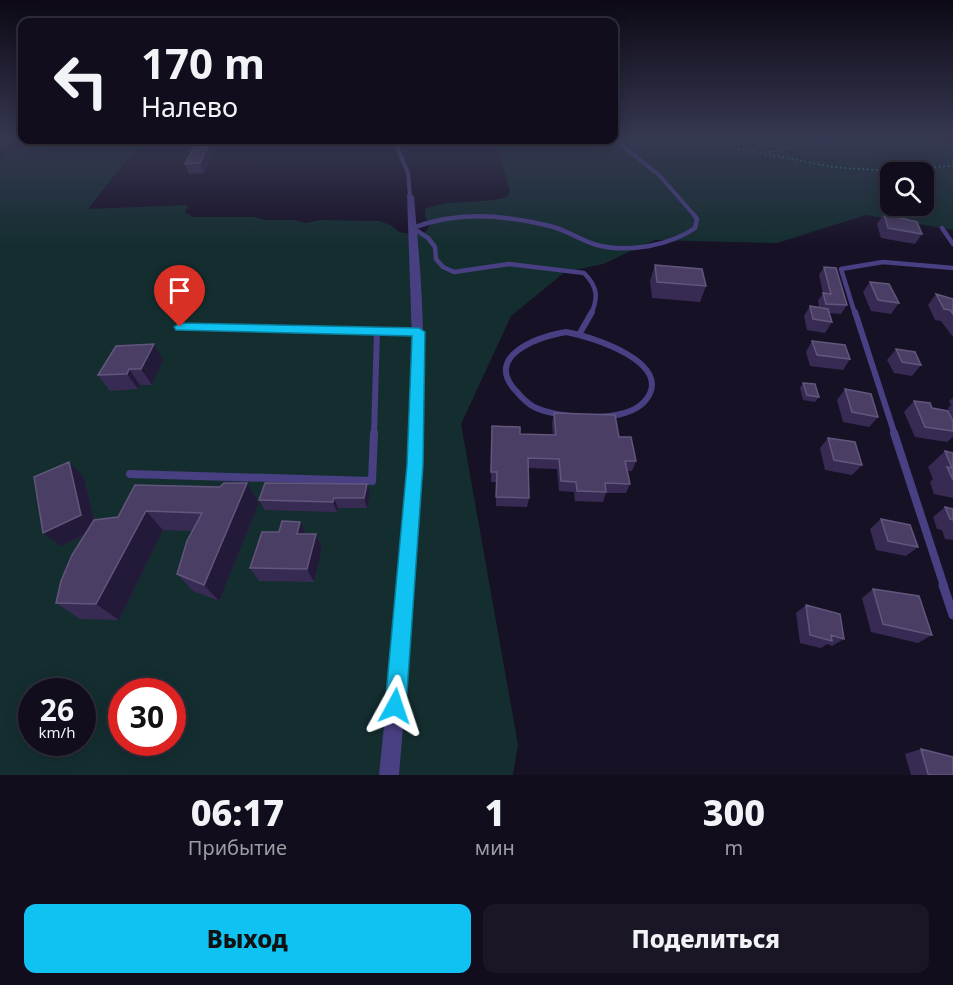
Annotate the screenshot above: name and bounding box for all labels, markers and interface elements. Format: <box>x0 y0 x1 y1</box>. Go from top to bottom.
text: 170 m <box>141 34 265 91</box>
icon: left <box>42 42 120 120</box>
text: Налево <box>141 88 238 125</box>
map controls <box>880 162 934 216</box>
button: search <box>880 162 934 216</box>
pin <box>154 265 205 327</box>
icon: arrive <box>163 274 196 307</box>
position arrow <box>363 674 427 738</box>
speed limit sign: 30 <box>108 678 186 756</box>
text: 26 <box>40 689 74 730</box>
text: km/h <box>39 722 75 742</box>
text: 06:17 <box>191 788 284 837</box>
text: 1 <box>484 788 505 837</box>
text: 300 <box>703 788 765 837</box>
text: Прибытие <box>188 834 287 861</box>
text: мин <box>475 834 515 861</box>
text: m <box>725 834 743 861</box>
button: Выход <box>24 904 471 973</box>
button: Поделиться <box>483 904 929 973</box>

